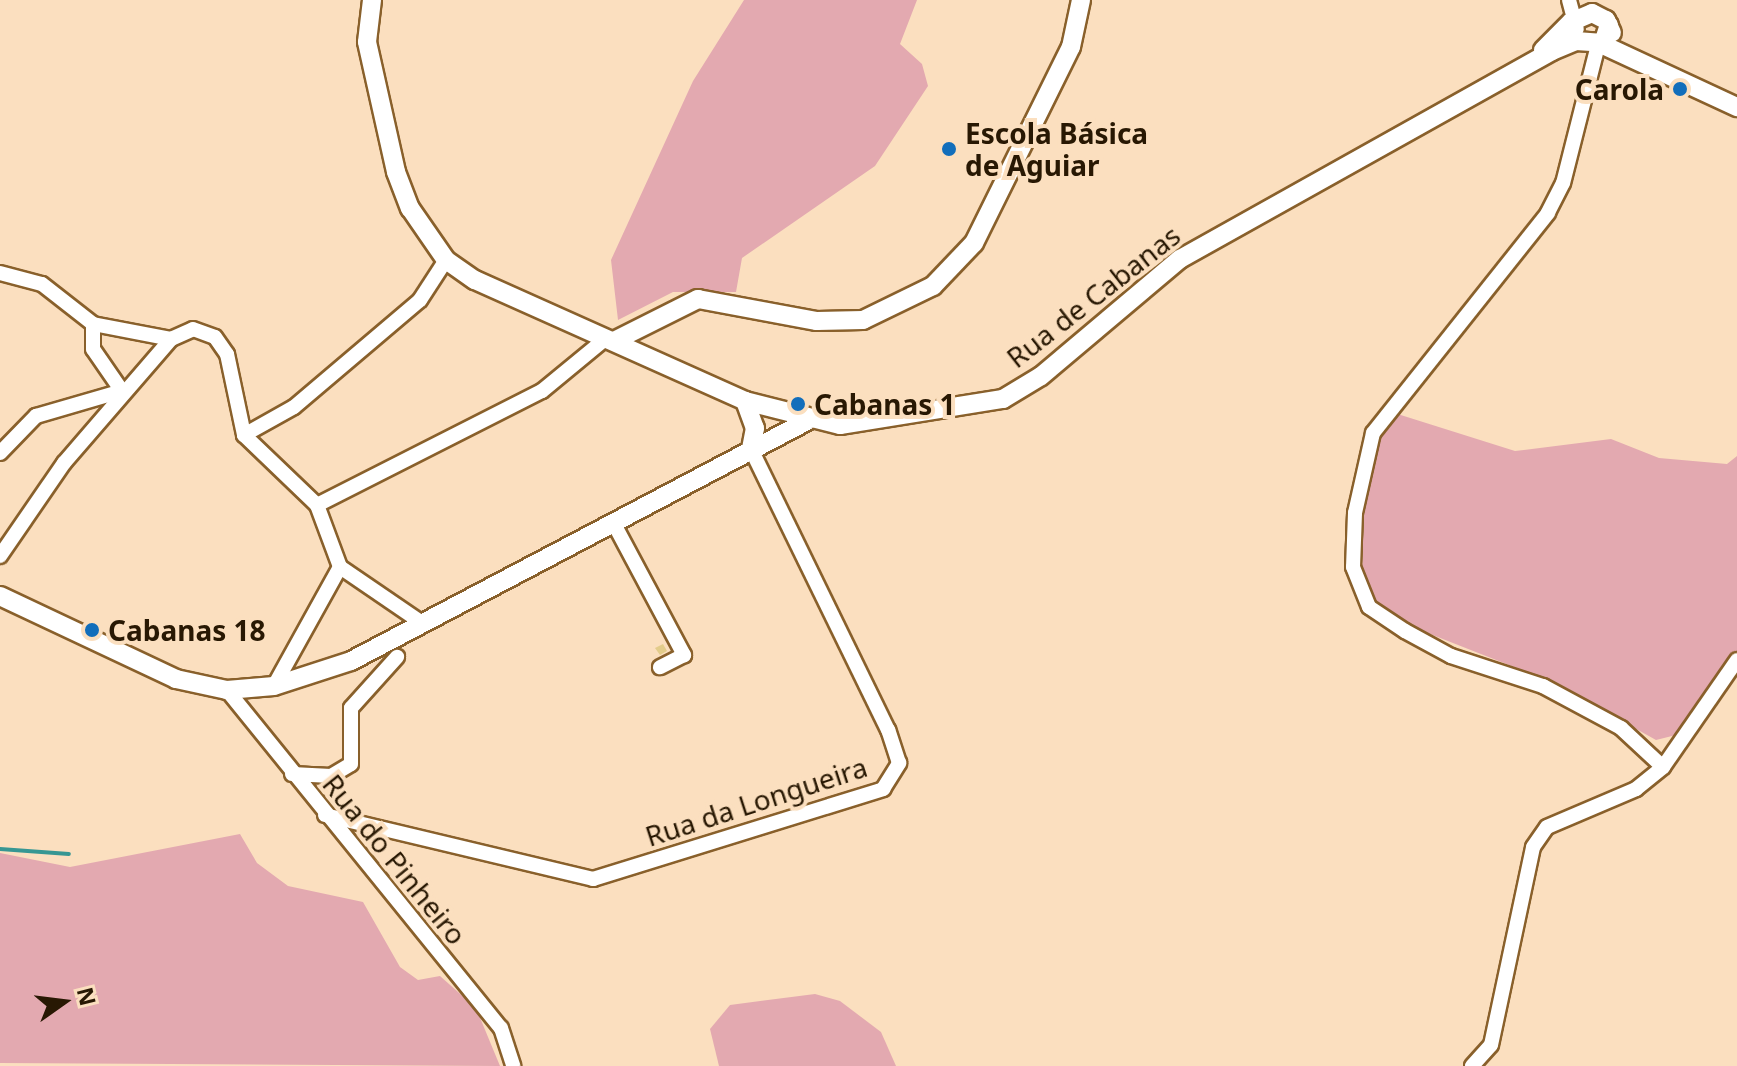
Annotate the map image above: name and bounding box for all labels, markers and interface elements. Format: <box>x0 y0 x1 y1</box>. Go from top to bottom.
place label: Carola <box>1575 72 1664 106</box>
marker: Carola <box>1671 80 1689 98</box>
place label: Escola Básica de Aguiar <box>965 116 1148 182</box>
marker: Escola Básica de Aguiar <box>940 140 958 158</box>
street label: Rua de Cabanas <box>1000 218 1186 374</box>
place label: Cabanas 1 <box>814 387 956 421</box>
marker: Cabanas 1 <box>789 395 807 413</box>
place label: Cabanas 18 <box>108 613 266 647</box>
marker: Cabanas 18 <box>83 621 101 639</box>
street label: Rua da Longueira <box>641 749 871 853</box>
street label: Rua do Pinheiro <box>316 767 474 951</box>
north arrow <box>24 962 104 1042</box>
text: N <box>71 984 104 1008</box>

